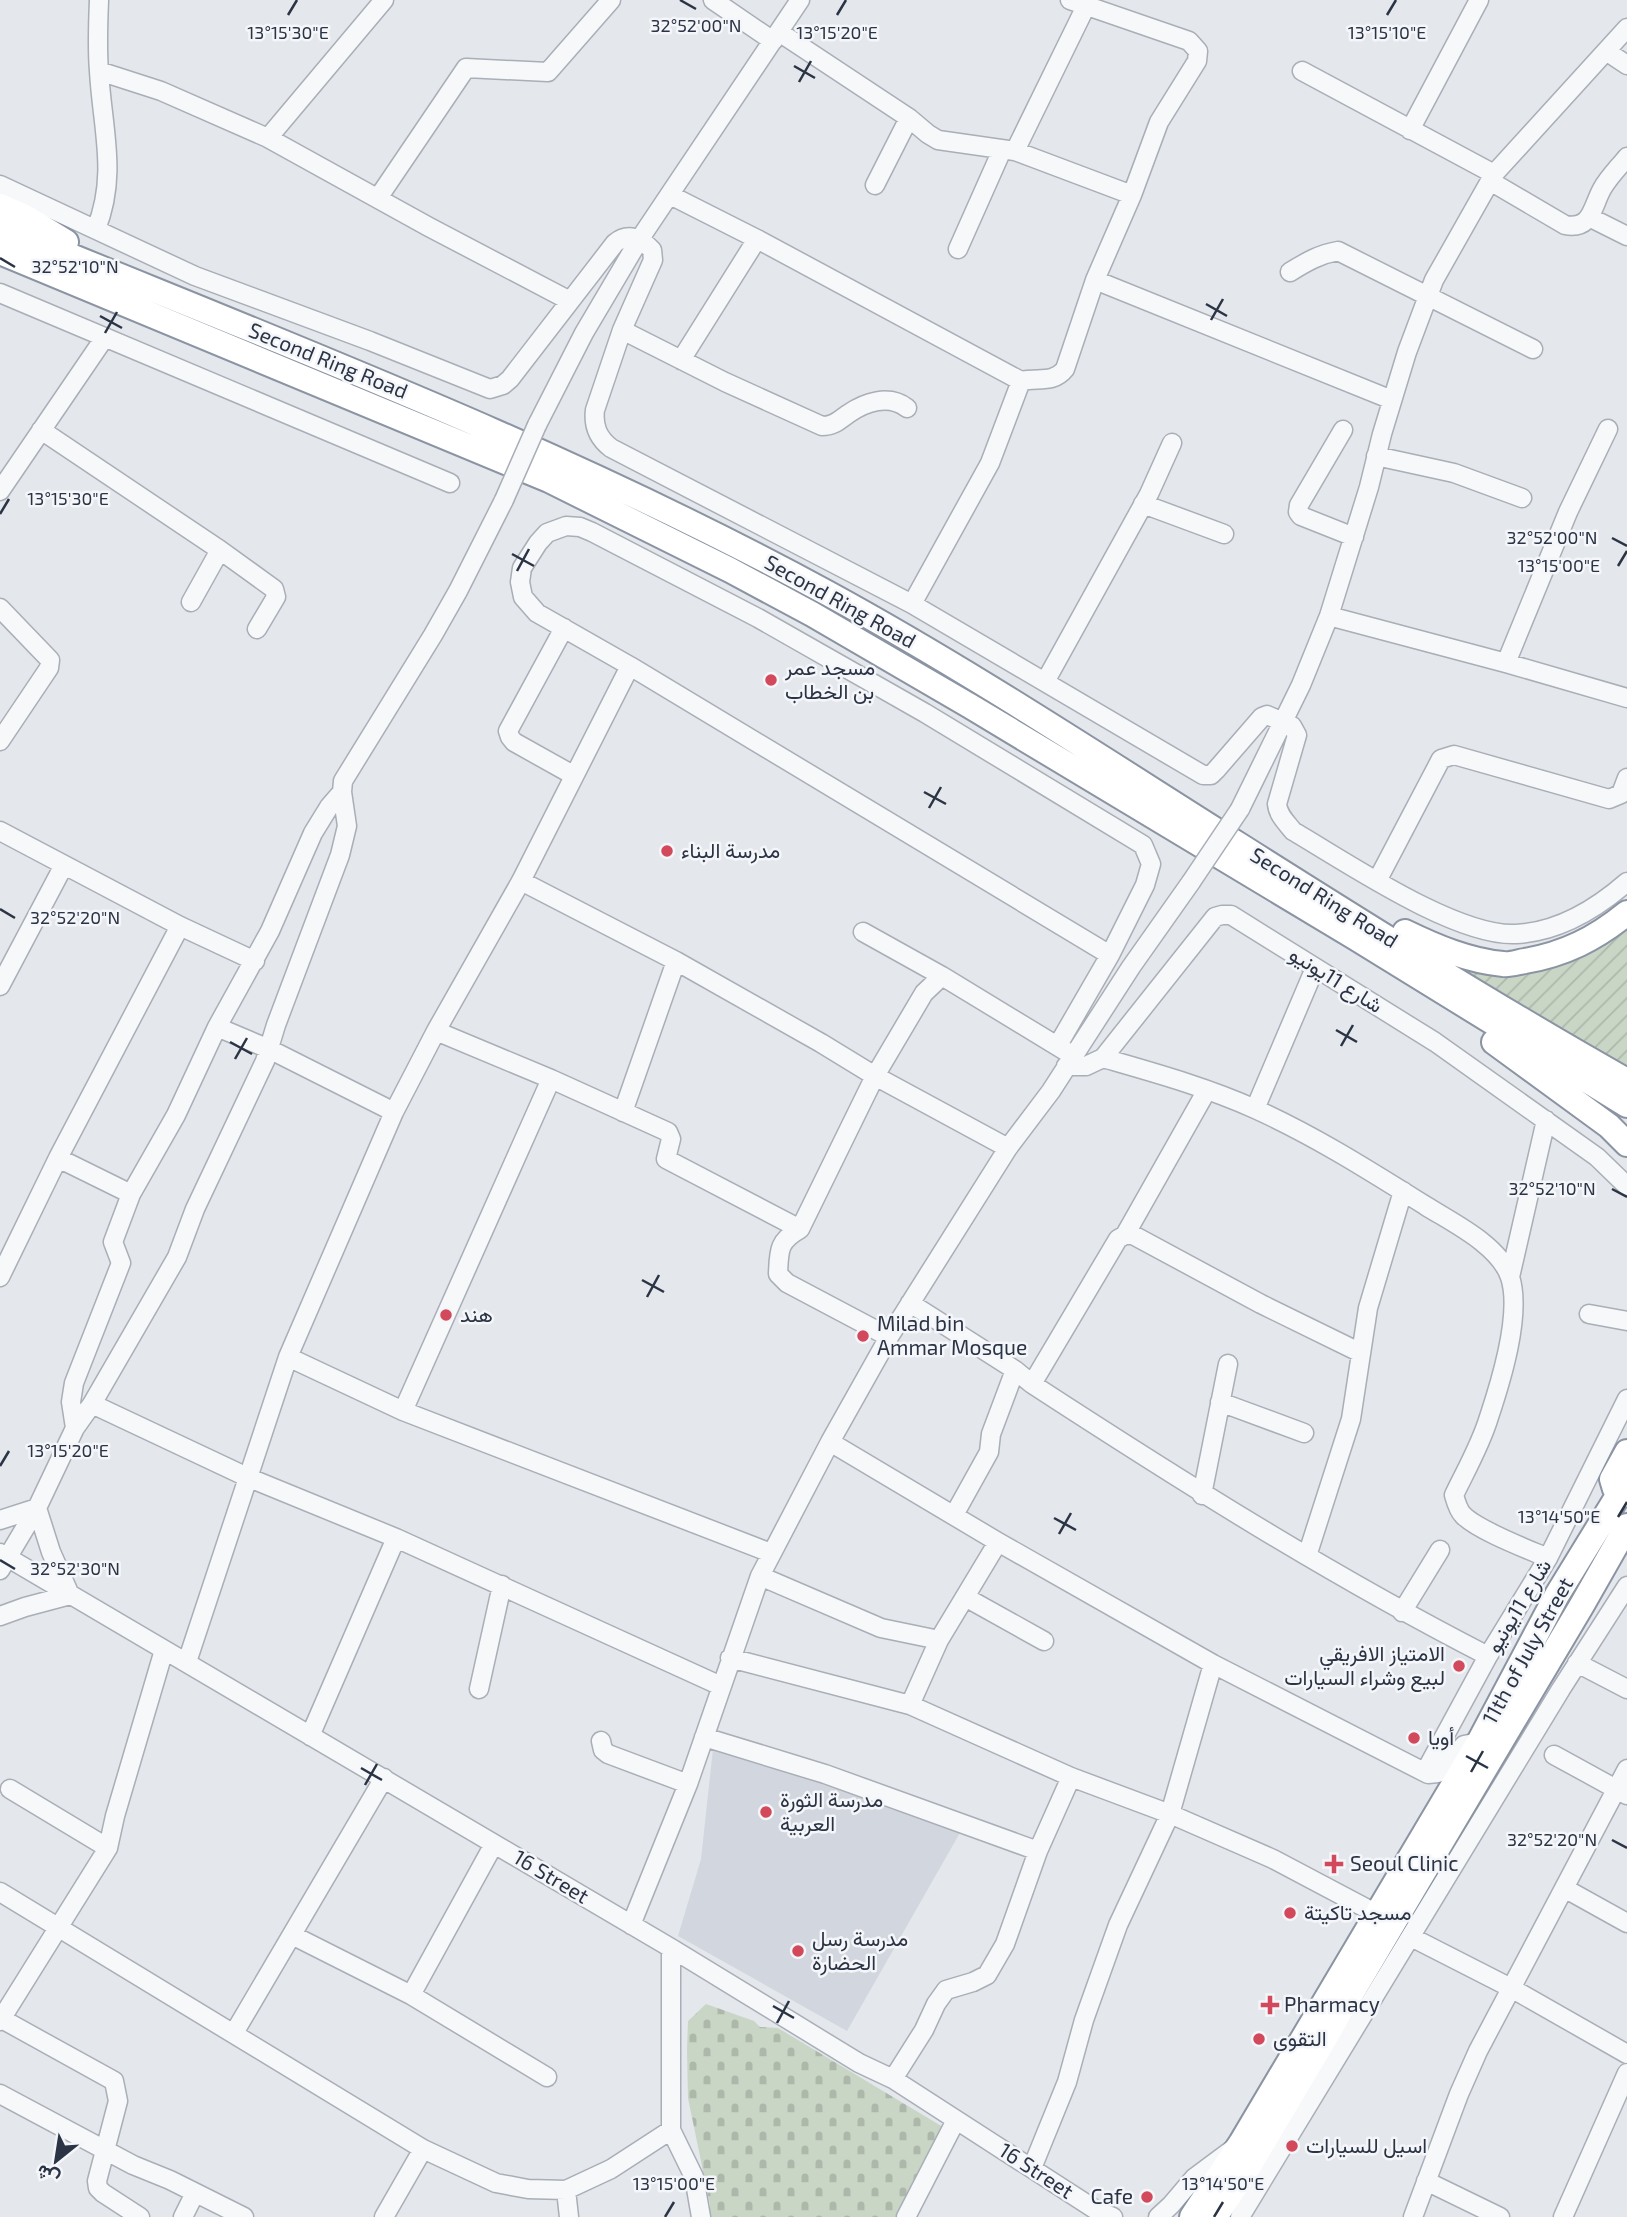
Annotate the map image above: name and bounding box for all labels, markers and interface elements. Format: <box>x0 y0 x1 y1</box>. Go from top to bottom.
text: 32°52'00"N <box>651 14 741 36</box>
text: 13°15'30"E <box>247 21 329 43</box>
text: 13°15'20"E <box>796 21 878 43</box>
text: 13°15'10"E <box>1348 21 1426 43</box>
text: 32°52'10"N <box>31 255 119 277</box>
street label: Second Ring Road <box>245 316 412 403</box>
text: 13°15'30"E <box>27 487 109 509</box>
text: 32°52'00"N <box>1507 526 1597 548</box>
street label: Second Ring Road <box>761 549 921 653</box>
text: 13°15'00"E <box>1518 554 1600 576</box>
place label: مسجد عمر بن الخطاب <box>784 654 875 704</box>
marker: مسجد عمر بن الخطاب <box>763 672 779 688</box>
place label: مدرسة البناء <box>681 837 780 864</box>
street label: Second Ring Road <box>1246 841 1403 952</box>
marker: مدرسة البناء <box>659 843 675 859</box>
text: 32°52'20"N <box>30 906 120 928</box>
street label: شارع 11يونيو <box>1284 940 1388 1020</box>
text: 32°52'10"N <box>1508 1177 1596 1199</box>
place label: هند <box>460 1301 493 1326</box>
marker: هند <box>438 1307 454 1323</box>
place label: Milad bin Ammar Mosque <box>877 1310 1027 1359</box>
marker: Milad bin Ammar Mosque <box>855 1328 871 1344</box>
text: 13°15'20"E <box>27 1439 109 1461</box>
text: 13°14'50"E <box>1518 1505 1600 1527</box>
street label: شارع 11يونيو <box>1480 1554 1558 1658</box>
text: 32°52'30"N <box>30 1557 120 1579</box>
street label: 11th of July Street <box>1476 1573 1577 1728</box>
place label: الامتياز الافريقي لبيع وشراء السيارات <box>1284 1640 1445 1692</box>
marker: الامتياز الافريقي لبيع وشراء السيارات <box>1451 1658 1467 1674</box>
place label: أويا <box>1428 1724 1454 1751</box>
marker: أويا <box>1406 1730 1422 1746</box>
place label: مدرسة الثورة العربية <box>780 1786 883 1837</box>
marker: مدرسة الثورة العربية <box>758 1804 774 1820</box>
text: 32°52'20"N <box>1507 1828 1597 1850</box>
street label: 16 Street <box>510 1844 594 1908</box>
place label: Seoul Clinic <box>1350 1850 1458 1875</box>
marker: Seoul Clinic <box>1324 1854 1344 1874</box>
place label: مسجد تاكيتة <box>1304 1899 1411 1925</box>
marker: مسجد تاكيتة <box>1282 1905 1298 1921</box>
place label: مدرسة رسل الحضارة <box>812 1925 908 1976</box>
marker: مدرسة رسل الحضارة <box>790 1943 806 1959</box>
place label: Pharmacy <box>1284 1991 1380 2016</box>
marker: Pharmacy <box>1262 1997 1278 2013</box>
place label: التقوى <box>1273 2025 1327 2052</box>
marker: التقوى <box>1251 2031 1267 2047</box>
north arrow <box>21 2126 91 2196</box>
place label: اسيل للسيارات <box>1306 2132 1427 2159</box>
street label: 16 Street <box>995 2137 1079 2203</box>
marker: اسيل للسيارات <box>1284 2138 1300 2154</box>
text: ش <box>31 2160 63 2192</box>
text: 13°15'00"E <box>633 2172 715 2194</box>
text: 13°14'50"E <box>1182 2172 1264 2194</box>
place label: Cafe <box>1090 2183 1133 2208</box>
marker: Cafe <box>1139 2189 1155 2205</box>

